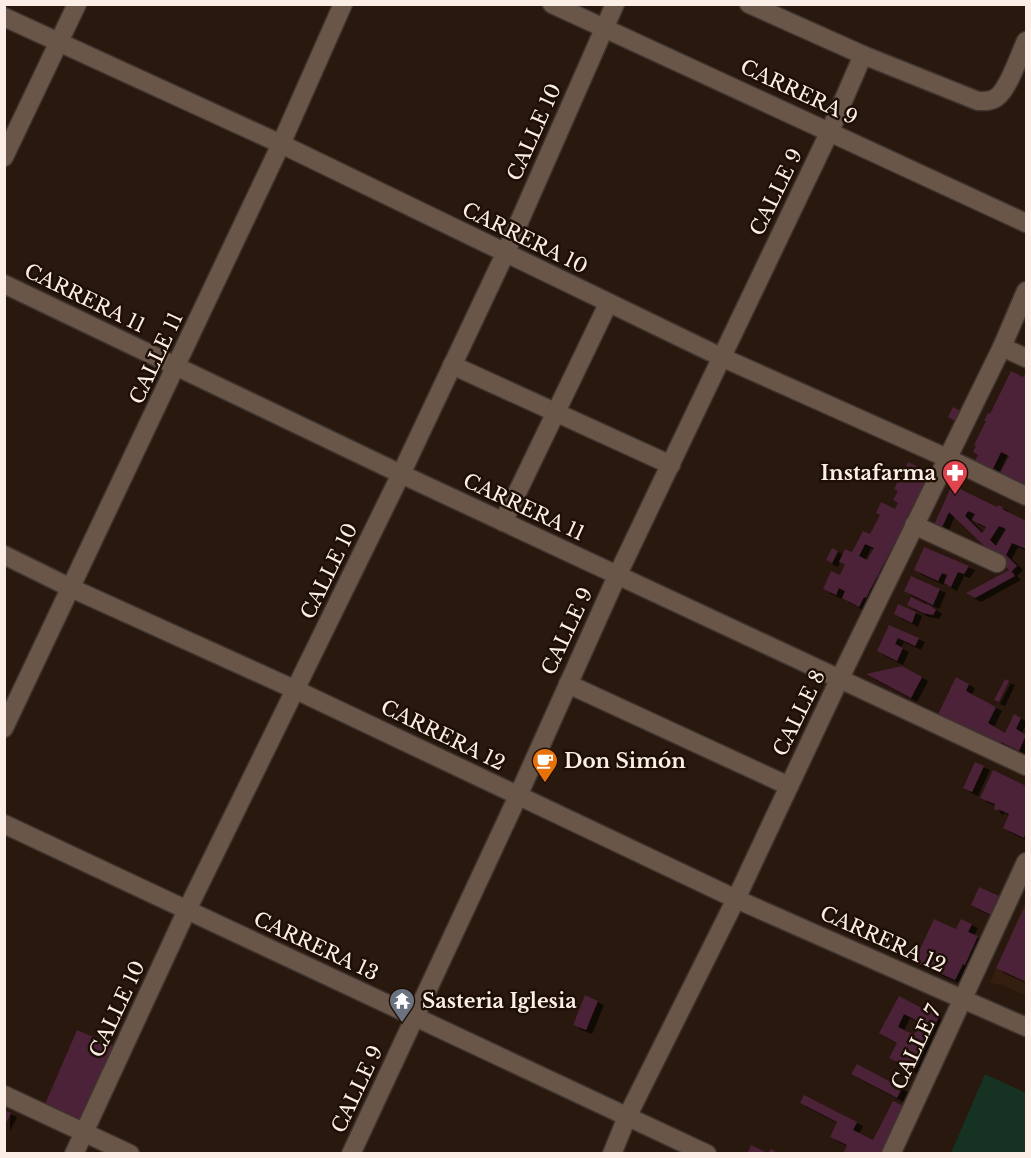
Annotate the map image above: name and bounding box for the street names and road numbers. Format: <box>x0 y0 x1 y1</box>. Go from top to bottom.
street label: CARRERA 9 <box>737 54 861 130</box>
street label: CALLE 10 <box>502 80 566 184</box>
street label: CALLE 9 <box>745 145 807 239</box>
street label: CARRERA 10 <box>458 197 592 279</box>
street label: CARRERA 11 <box>21 258 149 338</box>
street label: CALLE 11 <box>124 308 188 408</box>
street label: CARRERA 11 <box>459 468 589 546</box>
street label: CALLE 10 <box>295 519 363 623</box>
street label: CALLE 9 <box>536 583 598 679</box>
street label: CALLE 8 <box>768 666 830 760</box>
street label: CARRERA 12 <box>377 695 509 775</box>
street label: CARRERA 12 <box>817 901 949 977</box>
street label: CARRERA 13 <box>250 907 382 985</box>
street label: CALLE 10 <box>84 957 150 1061</box>
street label: CALLE 7 <box>886 1000 946 1093</box>
street label: CALLE 9 <box>326 1041 388 1137</box>

